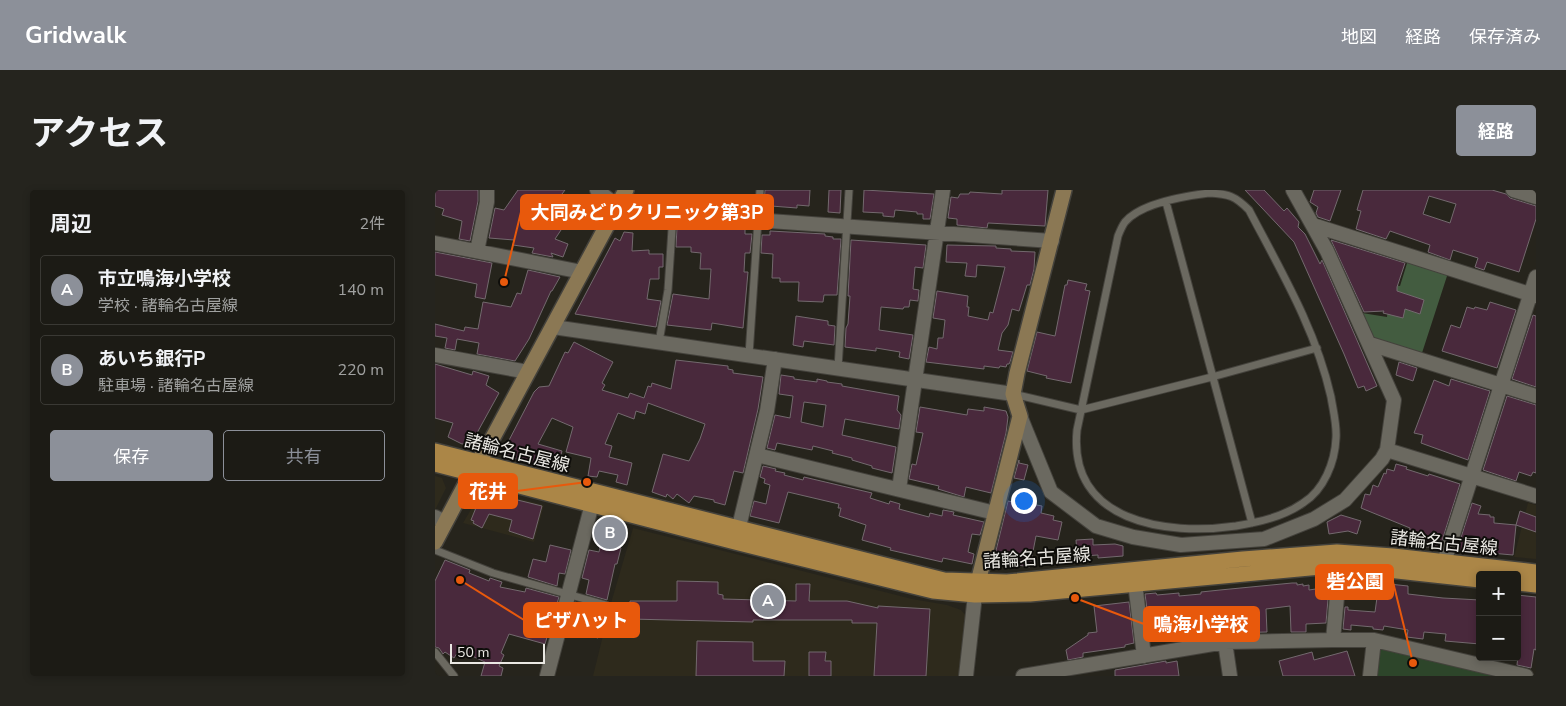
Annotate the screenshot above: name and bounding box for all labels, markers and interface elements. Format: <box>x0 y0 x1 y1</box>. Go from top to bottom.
text: Gridwalk <box>25 19 126 51</box>
text: 地図 <box>1341 25 1377 49</box>
text: 経路 <box>1405 25 1441 49</box>
text: 保存済み <box>1469 25 1541 49</box>
button: 経路 <box>1456 105 1536 156</box>
text: アクセス <box>30 110 168 157</box>
callout: 大同みどりクリニック第3P <box>521 195 773 229</box>
text: 大同みどりクリニック第3P <box>531 200 763 226</box>
text: 周辺 <box>50 210 92 238</box>
text: 2件 <box>359 213 385 235</box>
text: 市立鳴海小学校 <box>98 266 231 292</box>
text: A <box>61 279 73 301</box>
text: 140 m <box>337 279 384 301</box>
text: 学校 · 諸輪名古屋線 <box>98 295 238 317</box>
text: あいち銀行P <box>98 346 205 372</box>
text: B <box>61 359 73 381</box>
text: 220 m <box>337 359 384 381</box>
text: 駐車場 · 諸輪名古屋線 <box>98 375 254 397</box>
street label: 諸輪名古屋線 <box>462 428 572 478</box>
button: 保存 <box>50 430 213 481</box>
button: 共有 <box>223 430 385 481</box>
callout: 花井 <box>459 474 517 508</box>
text: 花井 <box>469 479 507 505</box>
your location <box>1011 488 1037 514</box>
pin: B <box>594 514 626 552</box>
street label: 諸輪名古屋線 <box>1389 525 1499 561</box>
street label: 諸輪名古屋線 <box>982 542 1092 574</box>
callout: 砦公園 <box>1316 565 1393 599</box>
text: 砦公園 <box>1326 569 1384 595</box>
map controls <box>1476 571 1521 661</box>
button: + <box>1476 571 1521 616</box>
pin: A <box>752 582 784 620</box>
callout: ピザハット <box>524 603 639 637</box>
callout: 鳴海小学校 <box>1144 607 1259 641</box>
text: ピザハット <box>533 608 629 634</box>
text: 鳴海小学校 <box>1153 612 1249 638</box>
button: − <box>1476 616 1521 661</box>
scale bar <box>450 641 545 664</box>
text: 50 m <box>457 643 489 662</box>

